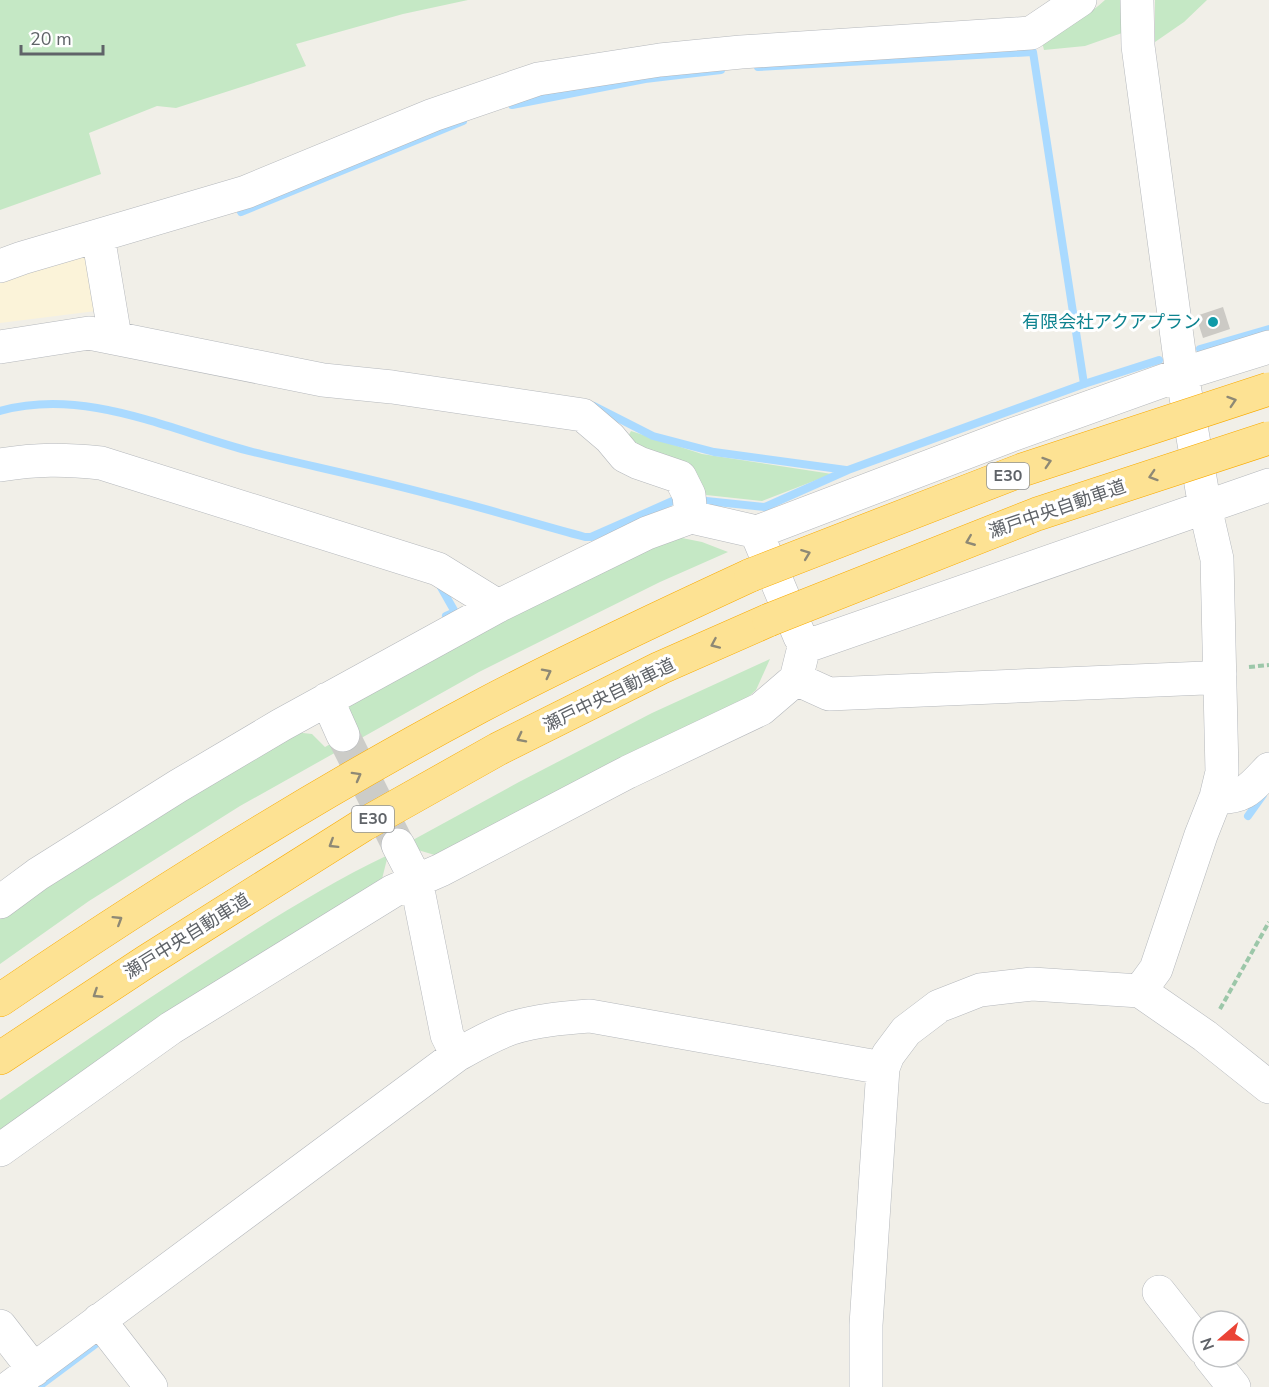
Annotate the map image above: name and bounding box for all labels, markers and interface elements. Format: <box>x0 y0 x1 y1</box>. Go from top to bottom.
scale bar <box>21 18 104 56</box>
text: 20 m <box>30 27 72 51</box>
place label: 有限会社アクアプラン <box>1022 310 1201 334</box>
marker: 有限会社アクアプラン <box>1206 315 1220 329</box>
one-way arrow <box>1226 396 1237 408</box>
one-way arrow <box>1041 457 1052 469</box>
road number: E30 <box>987 463 1029 489</box>
one-way arrow <box>1148 469 1159 481</box>
street label: 瀬戸中央自動車道 <box>985 474 1129 544</box>
one-way arrow <box>965 534 976 546</box>
one-way arrow <box>800 549 811 561</box>
one-way arrow <box>710 637 721 649</box>
street label: 瀬戸中央自動車道 <box>539 653 679 737</box>
one-way arrow <box>540 669 551 680</box>
one-way arrow <box>516 731 527 742</box>
one-way arrow <box>351 771 361 783</box>
road number: E30 <box>352 806 394 832</box>
one-way arrow <box>328 837 339 848</box>
street label: 瀬戸中央自動車道 <box>120 888 254 984</box>
one-way arrow <box>112 915 122 927</box>
one-way arrow <box>93 987 104 998</box>
north arrow <box>1191 1309 1251 1369</box>
text: N <box>1195 1334 1220 1353</box>

